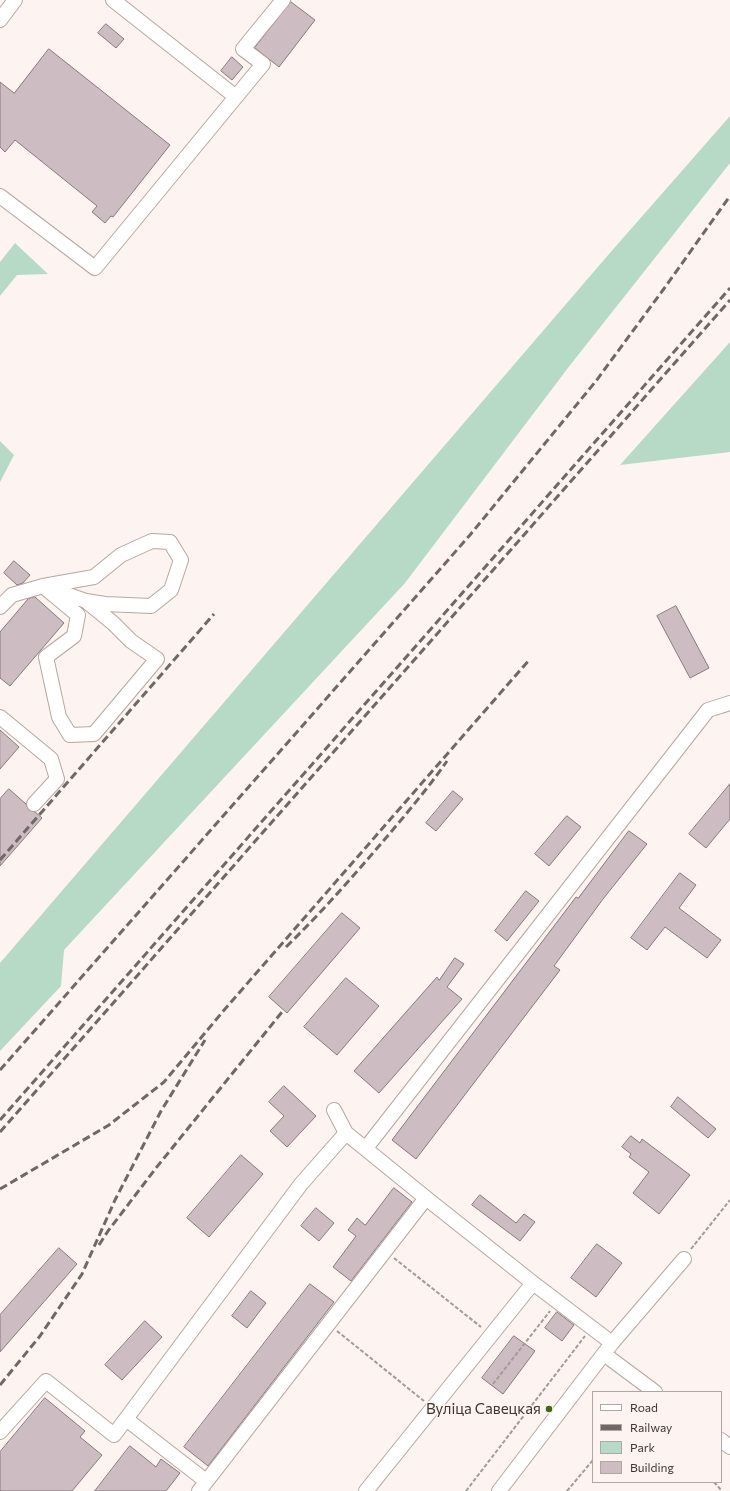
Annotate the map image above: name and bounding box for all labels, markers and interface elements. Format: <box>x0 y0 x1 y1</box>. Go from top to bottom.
legend <box>592 1391 722 1483</box>
place label: Вуліца Савецкая <box>426 1400 541 1418</box>
text: Road <box>630 1400 658 1414</box>
marker: Вуліца Савецкая <box>544 1404 554 1414</box>
text: Railway <box>630 1420 672 1434</box>
text: Park <box>630 1440 655 1454</box>
text: Building <box>630 1460 674 1474</box>

